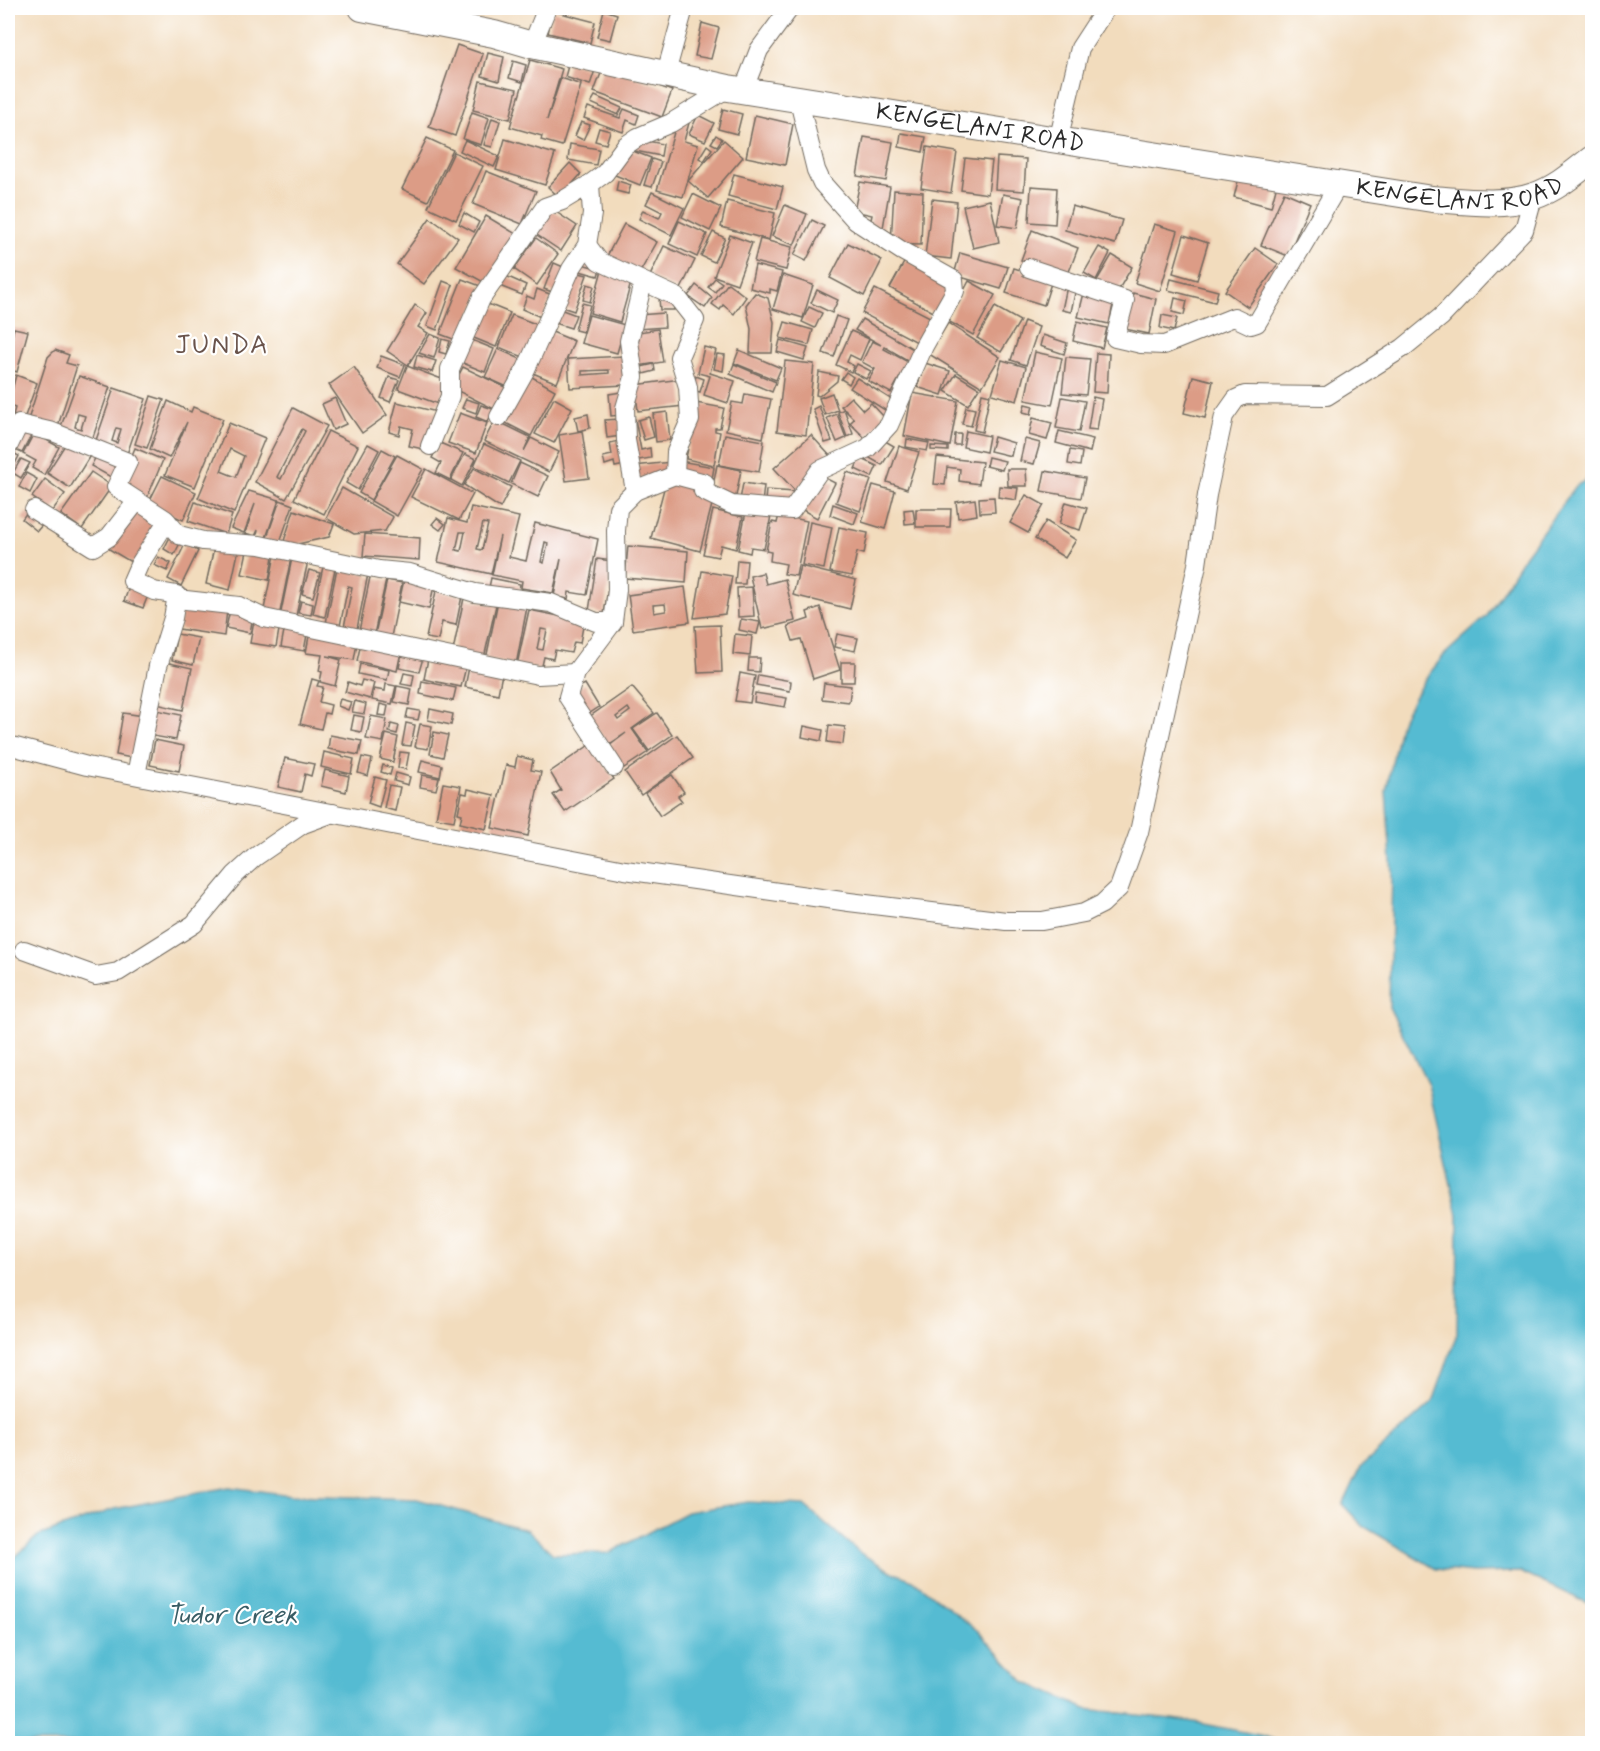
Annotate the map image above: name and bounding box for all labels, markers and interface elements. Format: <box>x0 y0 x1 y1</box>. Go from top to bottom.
street label: KENGELANI ROAD <box>874 96 1086 159</box>
street label: KENGELANI ROAD <box>1354 169 1570 218</box>
district label: JUNDA <box>175 328 269 363</box>
water label: Tudor Creek <box>167 1599 298 1633</box>

